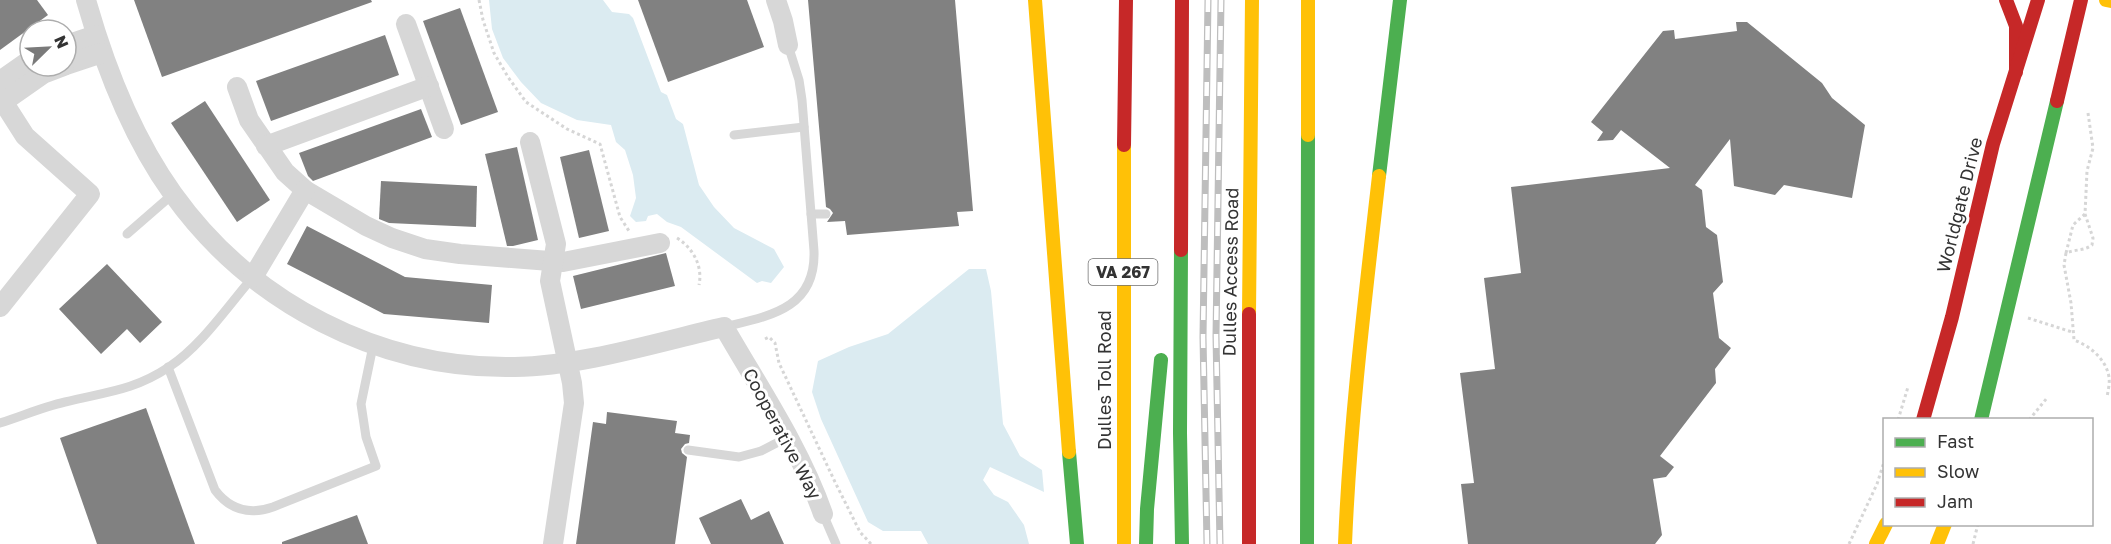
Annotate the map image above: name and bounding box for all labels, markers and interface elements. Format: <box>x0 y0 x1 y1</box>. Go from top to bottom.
north arrow <box>18 18 78 78</box>
text: N <box>50 32 73 52</box>
street label: Worldgate Drive <box>1932 135 1986 275</box>
street label: Dulles Access Road <box>1218 187 1242 357</box>
road number: VA 267 <box>1088 259 1158 285</box>
street label: Dulles Toll Road <box>1093 310 1115 450</box>
street label: Cooperative Way <box>739 364 827 503</box>
legend <box>1883 418 2093 526</box>
text: Fast <box>1937 430 1974 452</box>
text: Slow <box>1937 460 1980 482</box>
text: Jam <box>1937 490 1973 512</box>

